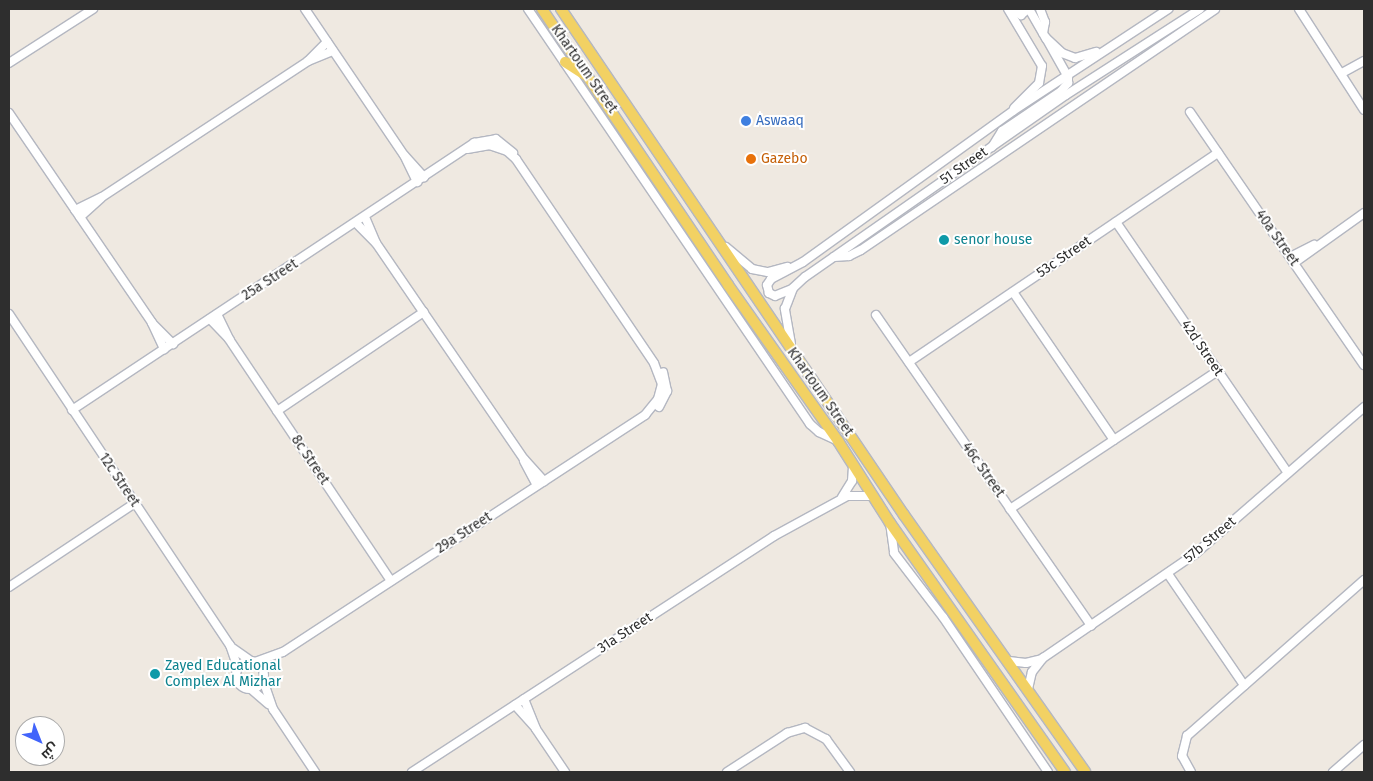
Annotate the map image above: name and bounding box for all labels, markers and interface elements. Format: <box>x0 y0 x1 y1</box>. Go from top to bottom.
street label: Khartoum Street <box>547 21 621 117</box>
place label: Aswaaq <box>756 113 804 129</box>
marker: Aswaaq <box>740 115 752 127</box>
street label: 51 Street <box>937 144 991 188</box>
place label: Gazebo <box>761 151 808 167</box>
marker: Gazebo <box>745 153 757 165</box>
street label: 40a Street <box>1252 207 1302 269</box>
place label: senor house <box>954 232 1032 248</box>
street label: 53c Street <box>1033 233 1095 281</box>
marker: senor house <box>938 234 950 246</box>
street label: 25a Street <box>239 256 301 304</box>
street label: 42d Street <box>1177 317 1227 379</box>
street label: Khartoum Street <box>783 344 857 440</box>
street label: 8c Street <box>287 432 333 488</box>
street label: 46c Street <box>958 439 1008 501</box>
street label: 12c Street <box>95 450 143 510</box>
street label: 29a Street <box>433 509 495 557</box>
street label: 57b Street <box>1181 513 1239 567</box>
street label: 31a Street <box>594 609 656 657</box>
place label: Zayed Educational Complex Al Mizhar <box>165 658 281 690</box>
marker: Zayed Educational Complex Al Mizhar <box>149 668 161 680</box>
north arrow <box>15 716 65 766</box>
text: ش <box>38 739 62 764</box>

